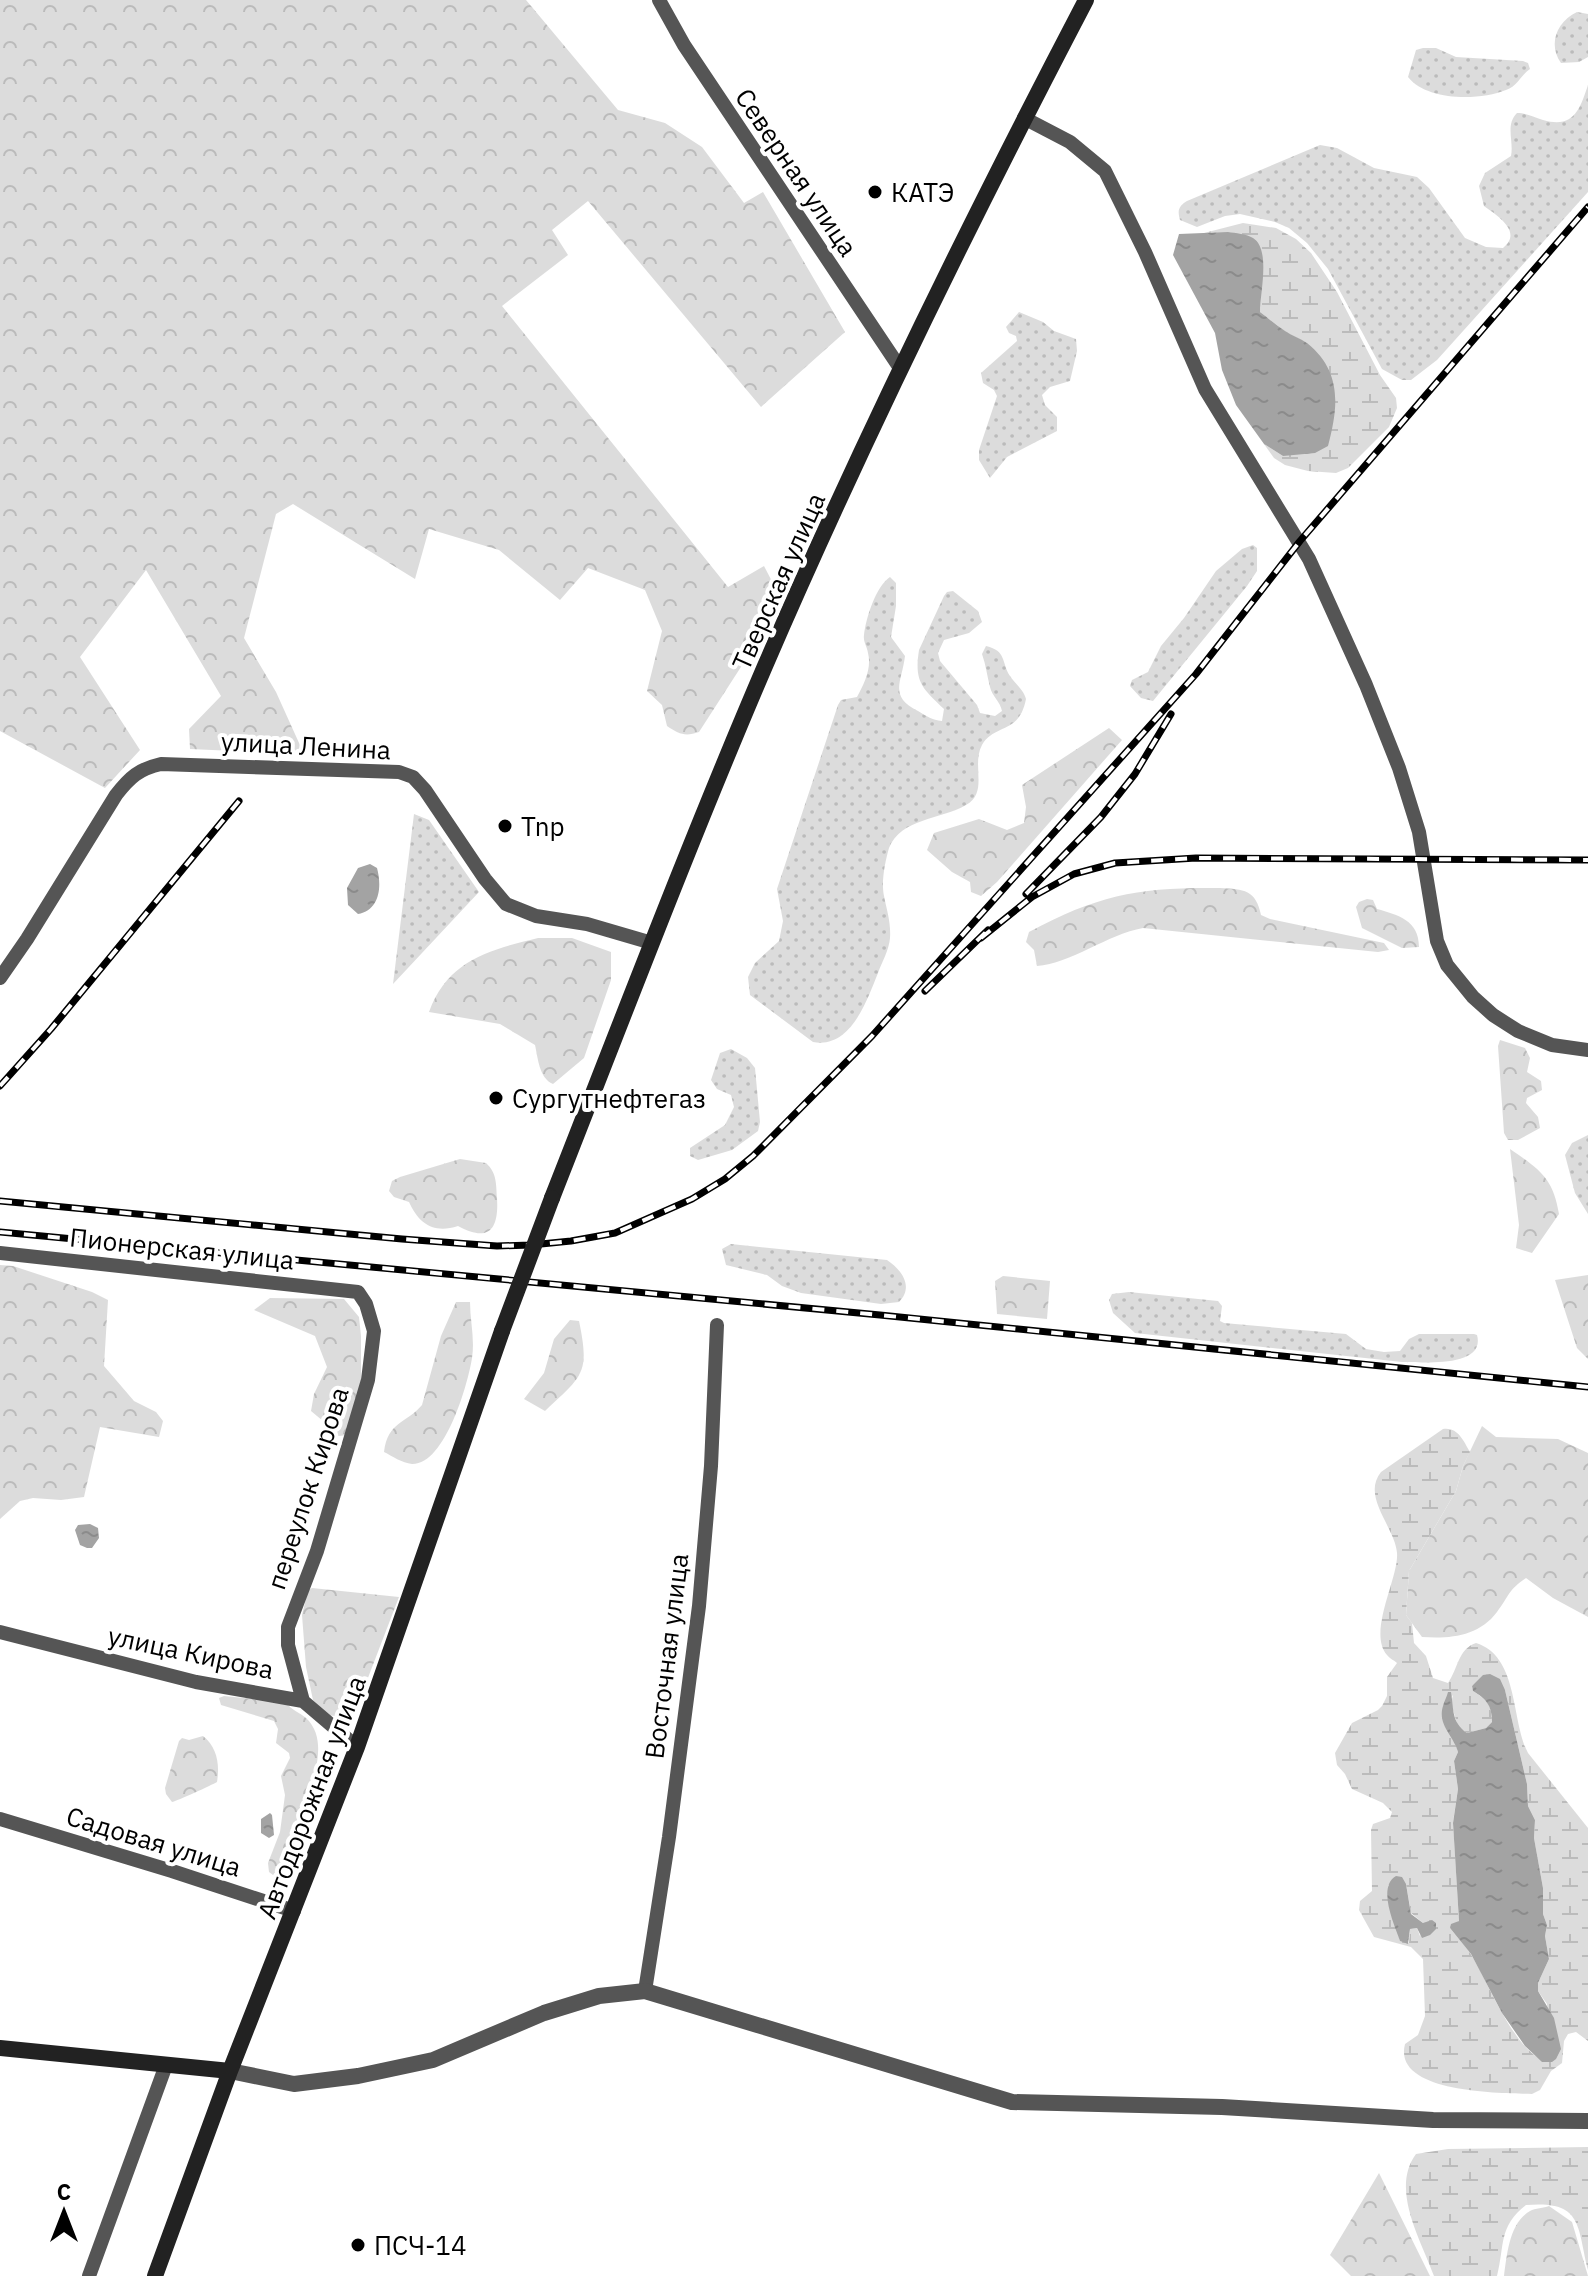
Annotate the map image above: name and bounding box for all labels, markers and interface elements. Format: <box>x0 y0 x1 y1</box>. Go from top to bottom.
street label: Северная улица <box>728 81 866 263</box>
place label: КАТЭ <box>891 175 954 209</box>
marker: КАТЭ <box>866 183 884 201</box>
street label: Тверская улица <box>724 487 832 675</box>
street label: улица Ленина <box>220 724 392 766</box>
place label: Tnp <box>521 809 565 843</box>
marker: Tnp <box>496 817 514 835</box>
place label: Сургутнефтегаз <box>512 1081 706 1115</box>
marker: Сургутнефтегаз <box>487 1089 505 1107</box>
street label: Пионерская улица <box>68 1219 296 1277</box>
street label: переулок Кирова <box>258 1382 356 1593</box>
street label: Восточная улица <box>637 1551 695 1761</box>
street label: улица Кирова <box>105 1618 277 1686</box>
street label: Автодорожная улица <box>249 1670 373 1923</box>
street label: Садовая улица <box>62 1798 246 1884</box>
north arrow <box>24 2172 104 2252</box>
text: С <box>57 2177 71 2206</box>
place label: ПСЧ-14 <box>374 2228 467 2262</box>
marker: ПСЧ-14 <box>349 2236 367 2254</box>

